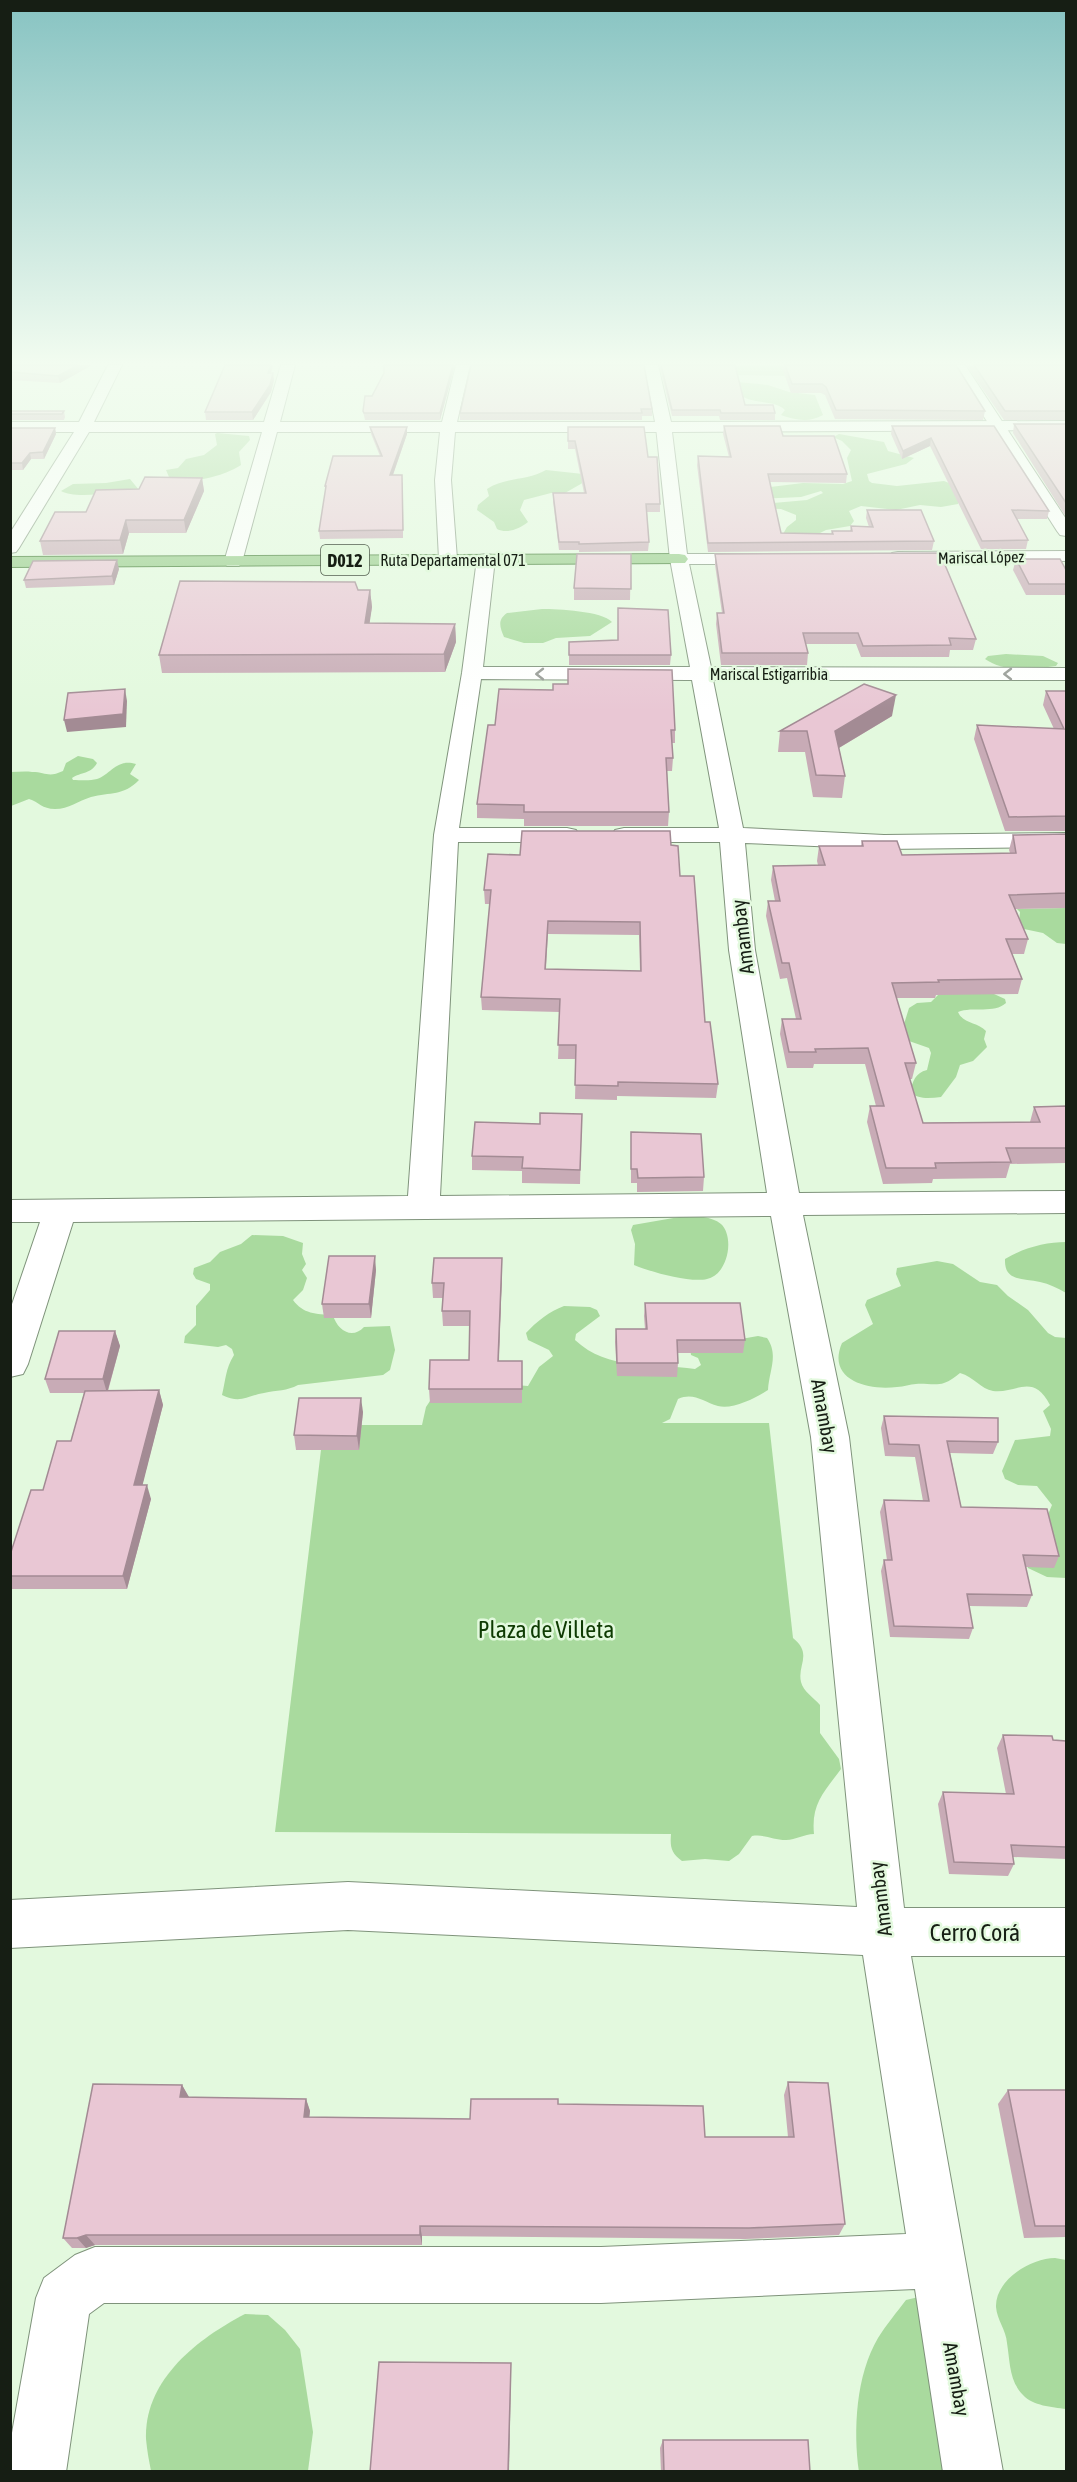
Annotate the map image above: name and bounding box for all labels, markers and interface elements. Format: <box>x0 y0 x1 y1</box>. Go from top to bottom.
road number: D012 <box>321 545 369 575</box>
street label: Mariscal López <box>938 547 1025 568</box>
street label: Ruta Departamental 071 <box>380 551 526 570</box>
street label: Mariscal Estigarribia <box>710 665 828 684</box>
one-way arrow <box>536 668 545 680</box>
one-way arrow <box>1004 668 1013 680</box>
street label: Amambay <box>726 898 758 976</box>
street label: Amambay <box>807 1377 843 1455</box>
park label: Plaza de Villeta <box>478 1616 614 1643</box>
street label: Amambay <box>864 1860 896 1938</box>
street label: Cerro Corá <box>930 1919 1020 1946</box>
street label: Amambay <box>939 2340 975 2418</box>

